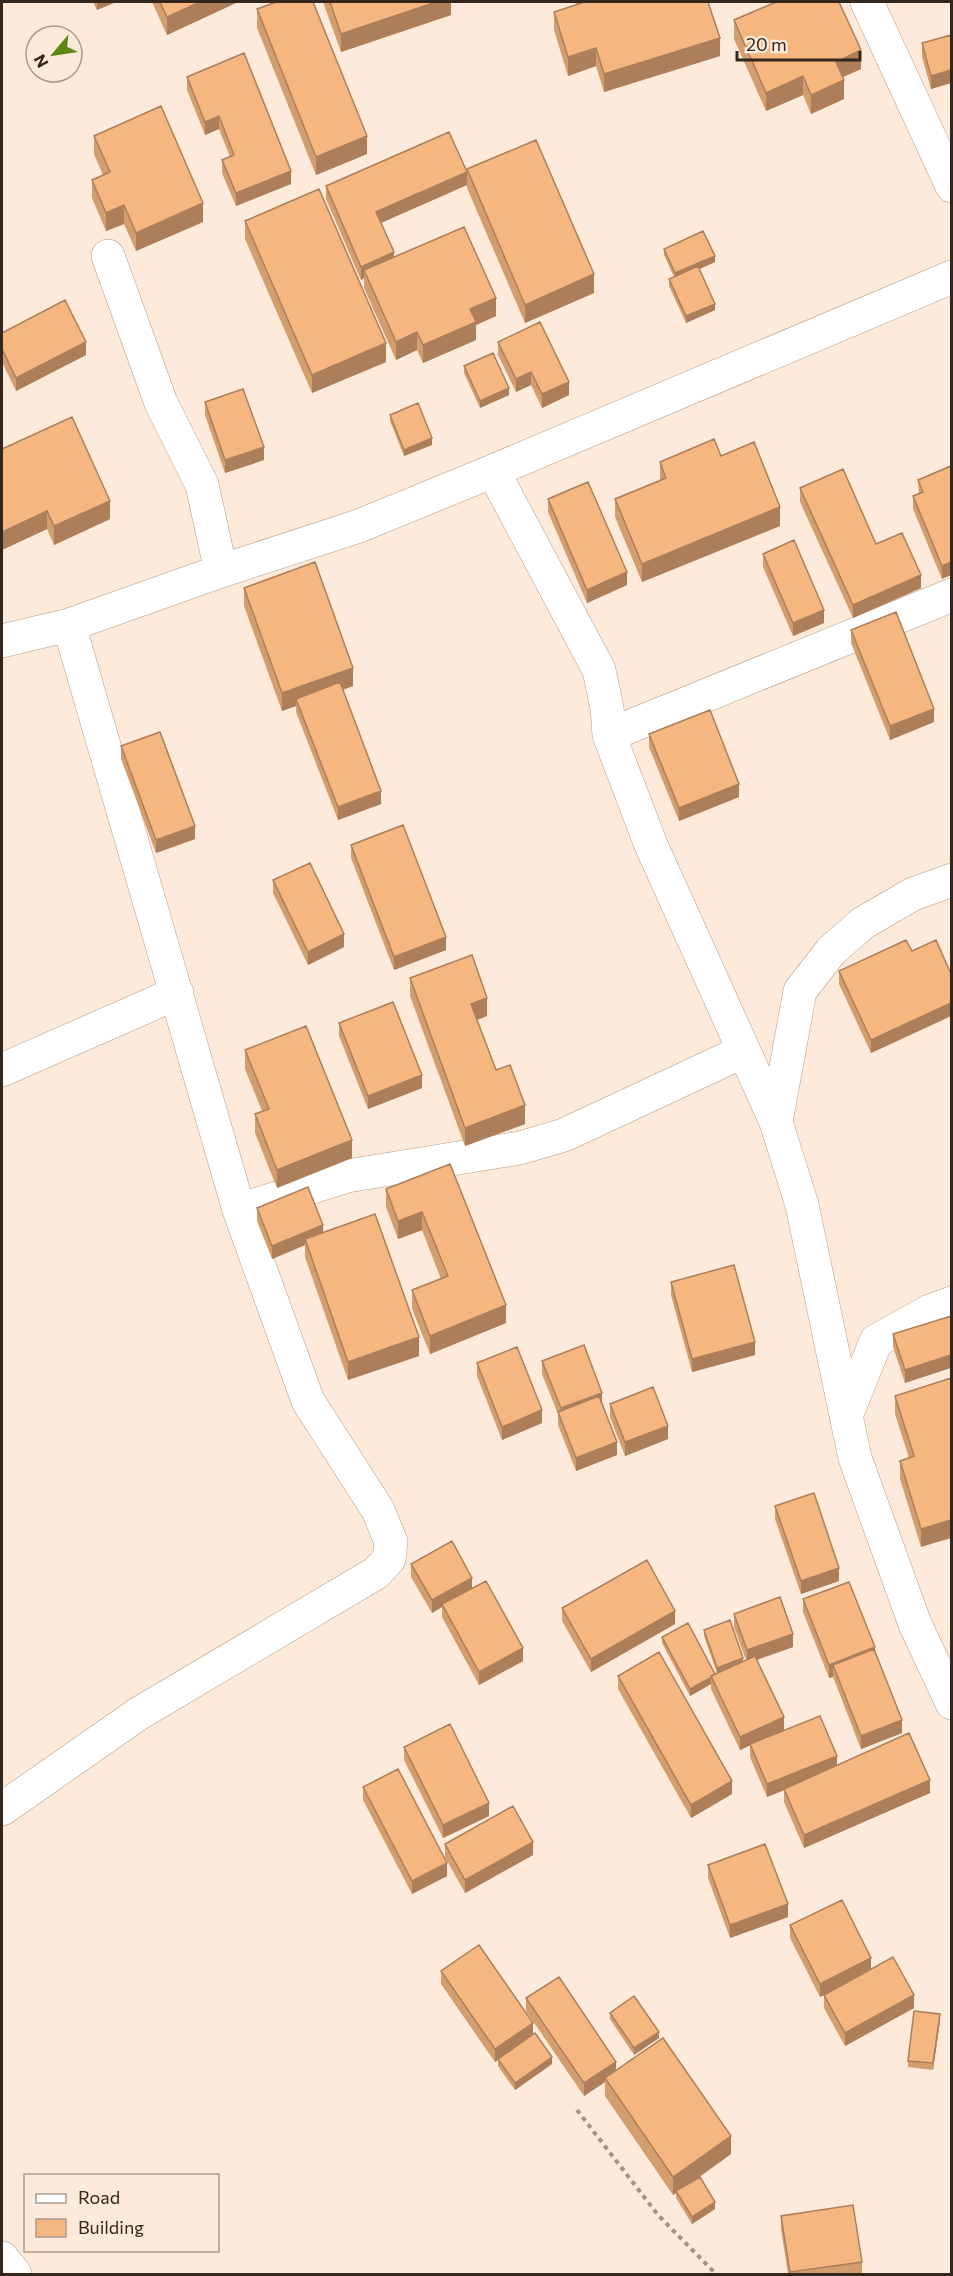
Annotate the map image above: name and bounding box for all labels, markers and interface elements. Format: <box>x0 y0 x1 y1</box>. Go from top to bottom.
north arrow <box>24 24 84 84</box>
scale bar <box>737 24 860 62</box>
text: 20 m <box>746 33 787 55</box>
text: N <box>29 52 52 71</box>
legend <box>24 2174 219 2252</box>
text: Road <box>78 2186 120 2208</box>
text: Building <box>78 2216 144 2238</box>

